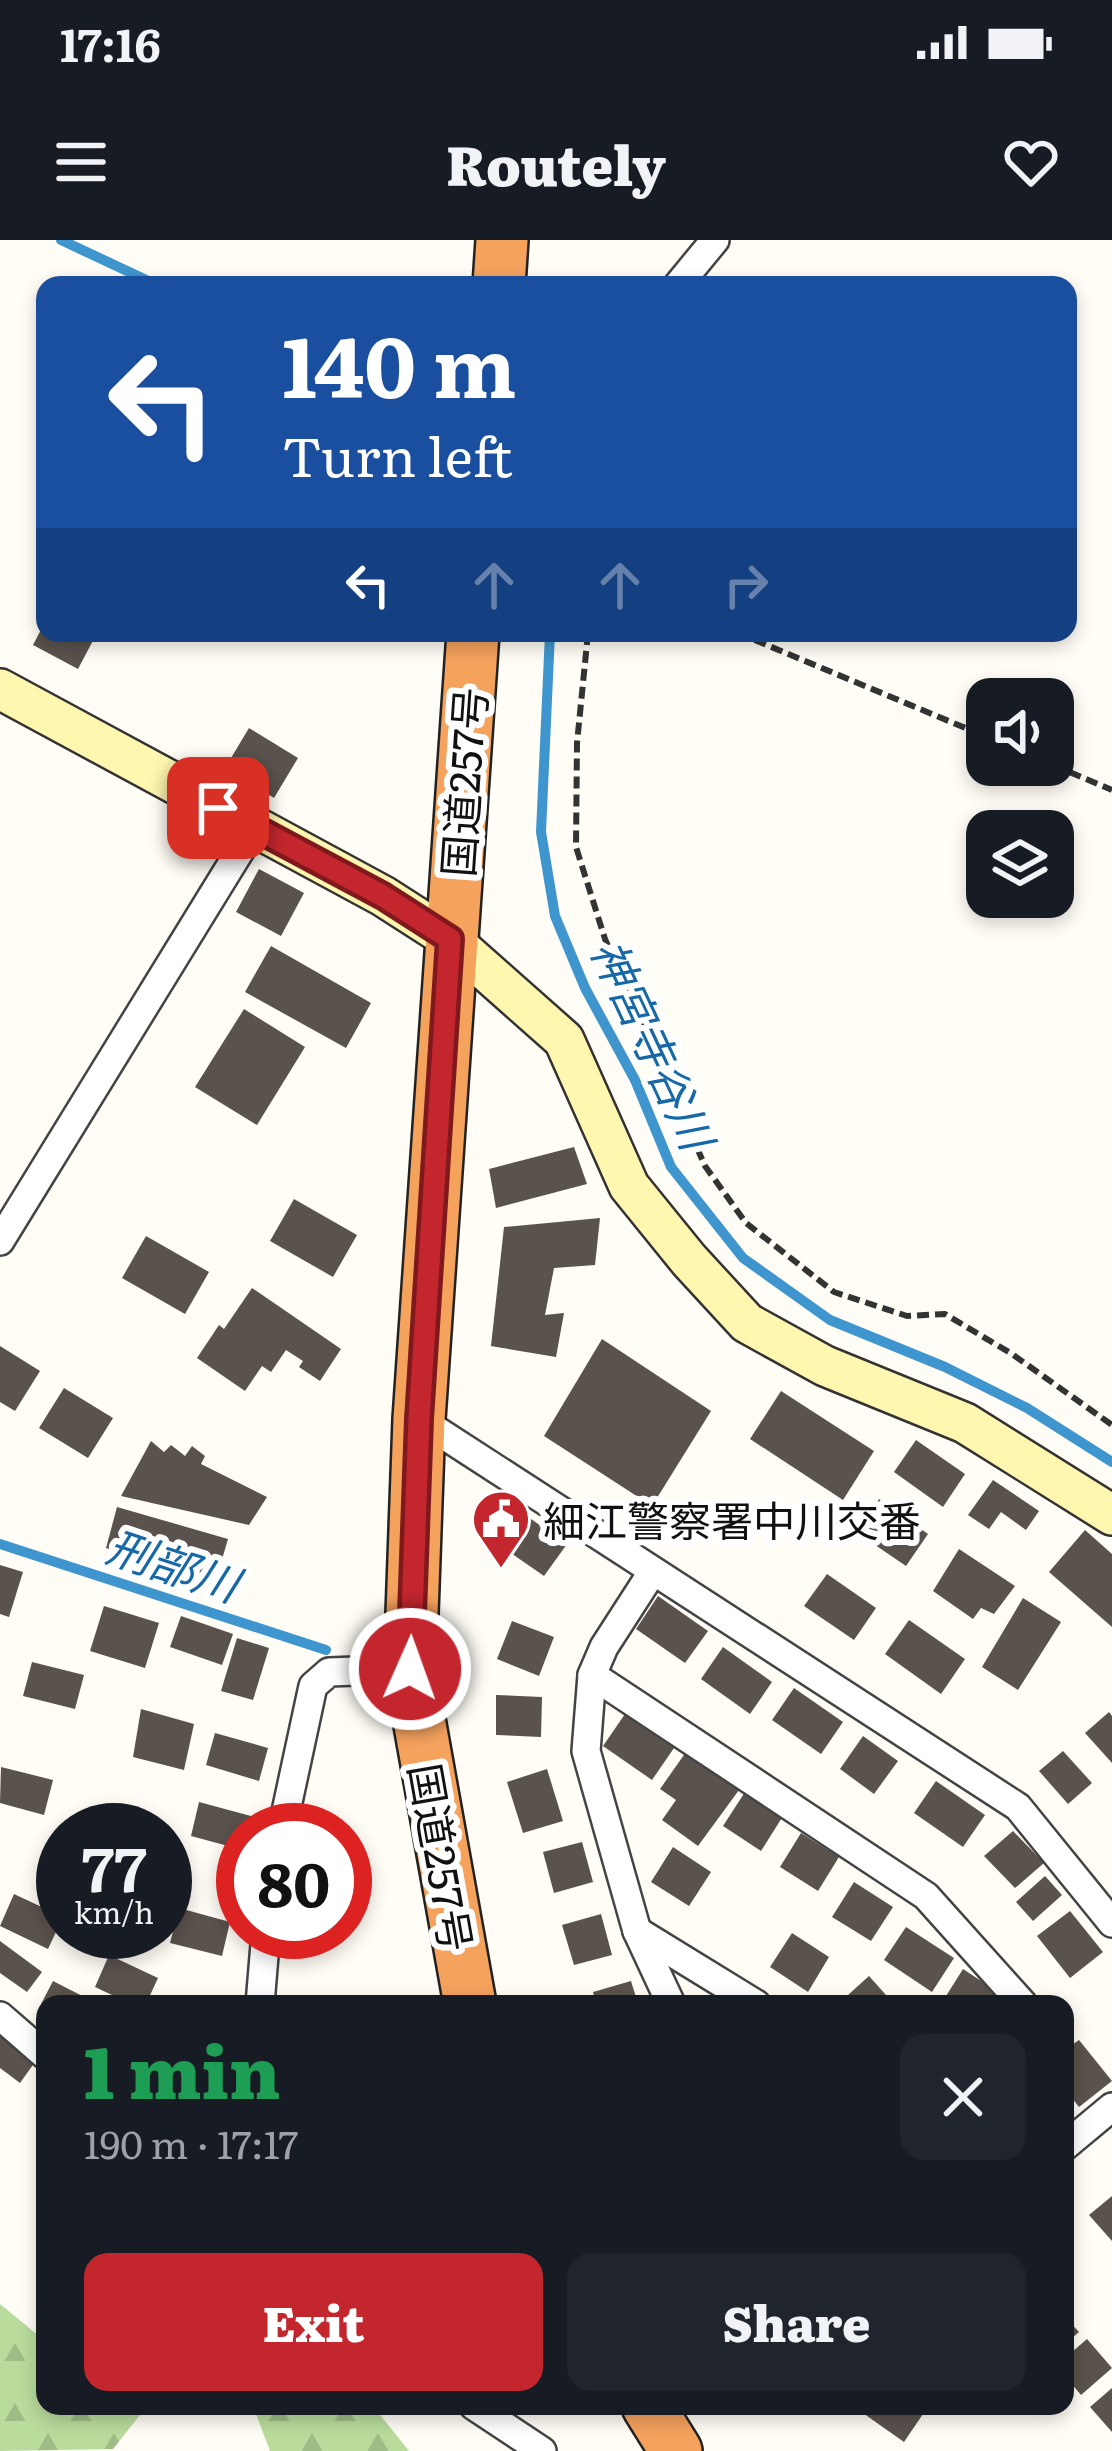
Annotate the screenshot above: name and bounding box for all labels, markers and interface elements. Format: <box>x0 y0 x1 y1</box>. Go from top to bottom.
text: 17:16 <box>60 9 161 76</box>
text: Routely <box>446 122 666 203</box>
icon: menu <box>48 129 114 195</box>
icon: heart <box>998 129 1064 195</box>
text: 140 m <box>282 299 517 424</box>
icon: left <box>84 324 240 480</box>
text: Turn left <box>282 413 513 494</box>
icon: left <box>335 552 401 618</box>
icon: ahead <box>461 552 527 618</box>
icon: ahead <box>587 552 653 618</box>
icon: right <box>713 552 779 618</box>
map controls <box>966 678 1074 918</box>
button: sound <box>966 678 1074 786</box>
street label: 国道257号 <box>424 685 500 879</box>
pin <box>167 757 269 859</box>
icon: arrive <box>185 775 251 841</box>
button: layers <box>966 810 1074 918</box>
water label: 神宮寺谷川 <box>577 927 735 1163</box>
public building icon: 細江警察署中川交番 <box>470 1488 532 1570</box>
place label: 細江警察署中川交番 <box>543 1488 921 1550</box>
water label: 刑部川 <box>99 1510 252 1617</box>
position arrow <box>347 1606 473 1732</box>
street label: 国道257号 <box>396 1758 490 1956</box>
speed limit sign: 80 <box>216 1803 372 1959</box>
text: 77 <box>81 1821 147 1910</box>
text: km/h <box>74 1889 154 1933</box>
text: 1 min <box>84 2014 280 2121</box>
button: close <box>900 2034 1026 2160</box>
text: 190 m · 17:17 <box>84 2113 298 2171</box>
button: Exit <box>84 2253 543 2391</box>
button: Share <box>567 2253 1026 2391</box>

